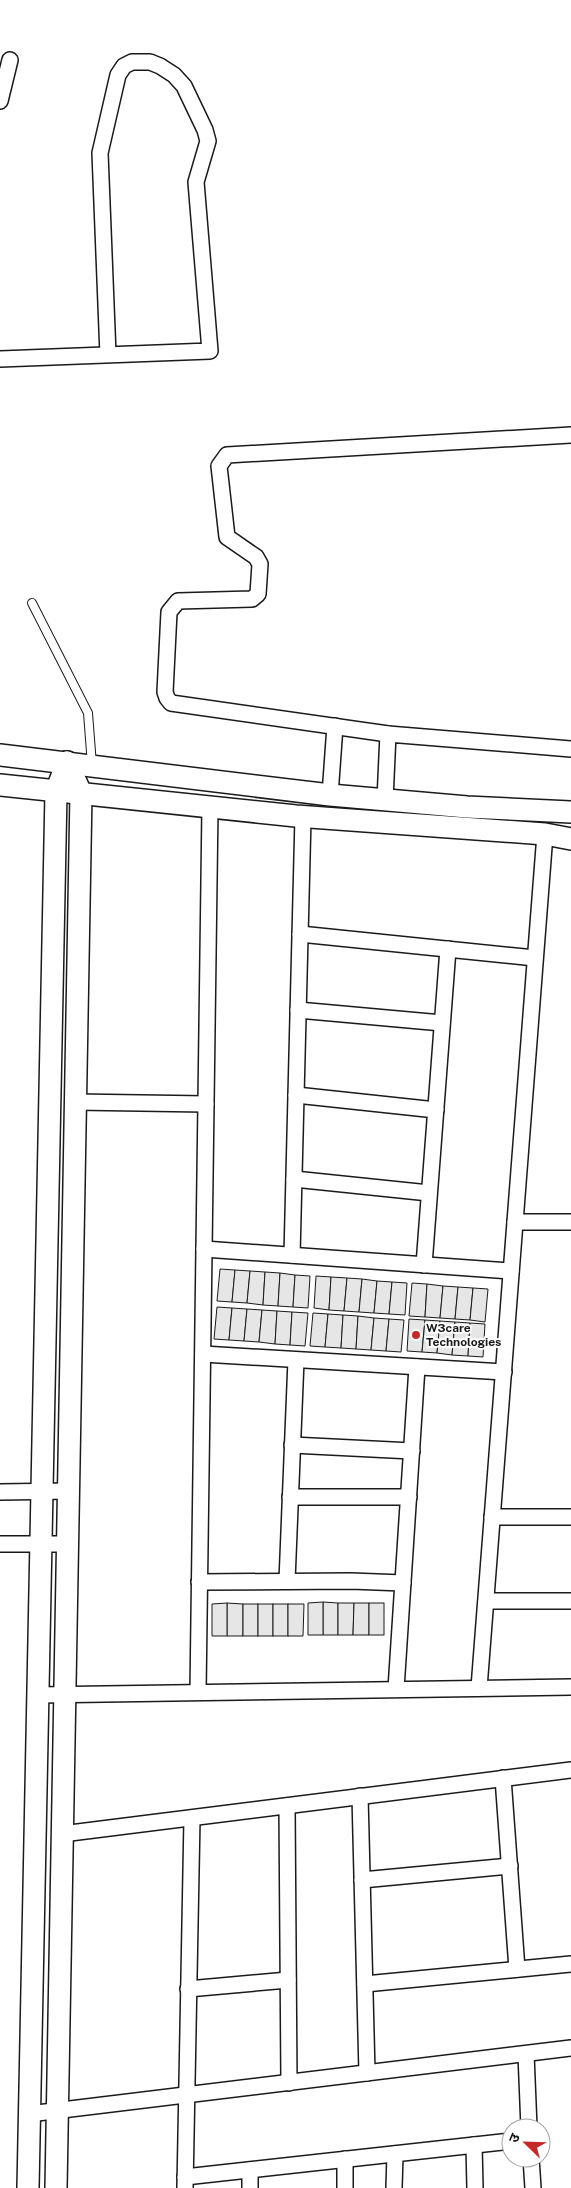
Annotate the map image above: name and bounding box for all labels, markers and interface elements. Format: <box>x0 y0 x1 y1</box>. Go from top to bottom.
place label: W3care Technologies <box>426 1321 501 1349</box>
marker: W3care Technologies <box>410 1329 422 1341</box>
north arrow <box>501 2118 551 2168</box>
text: उ <box>505 2130 523 2145</box>

